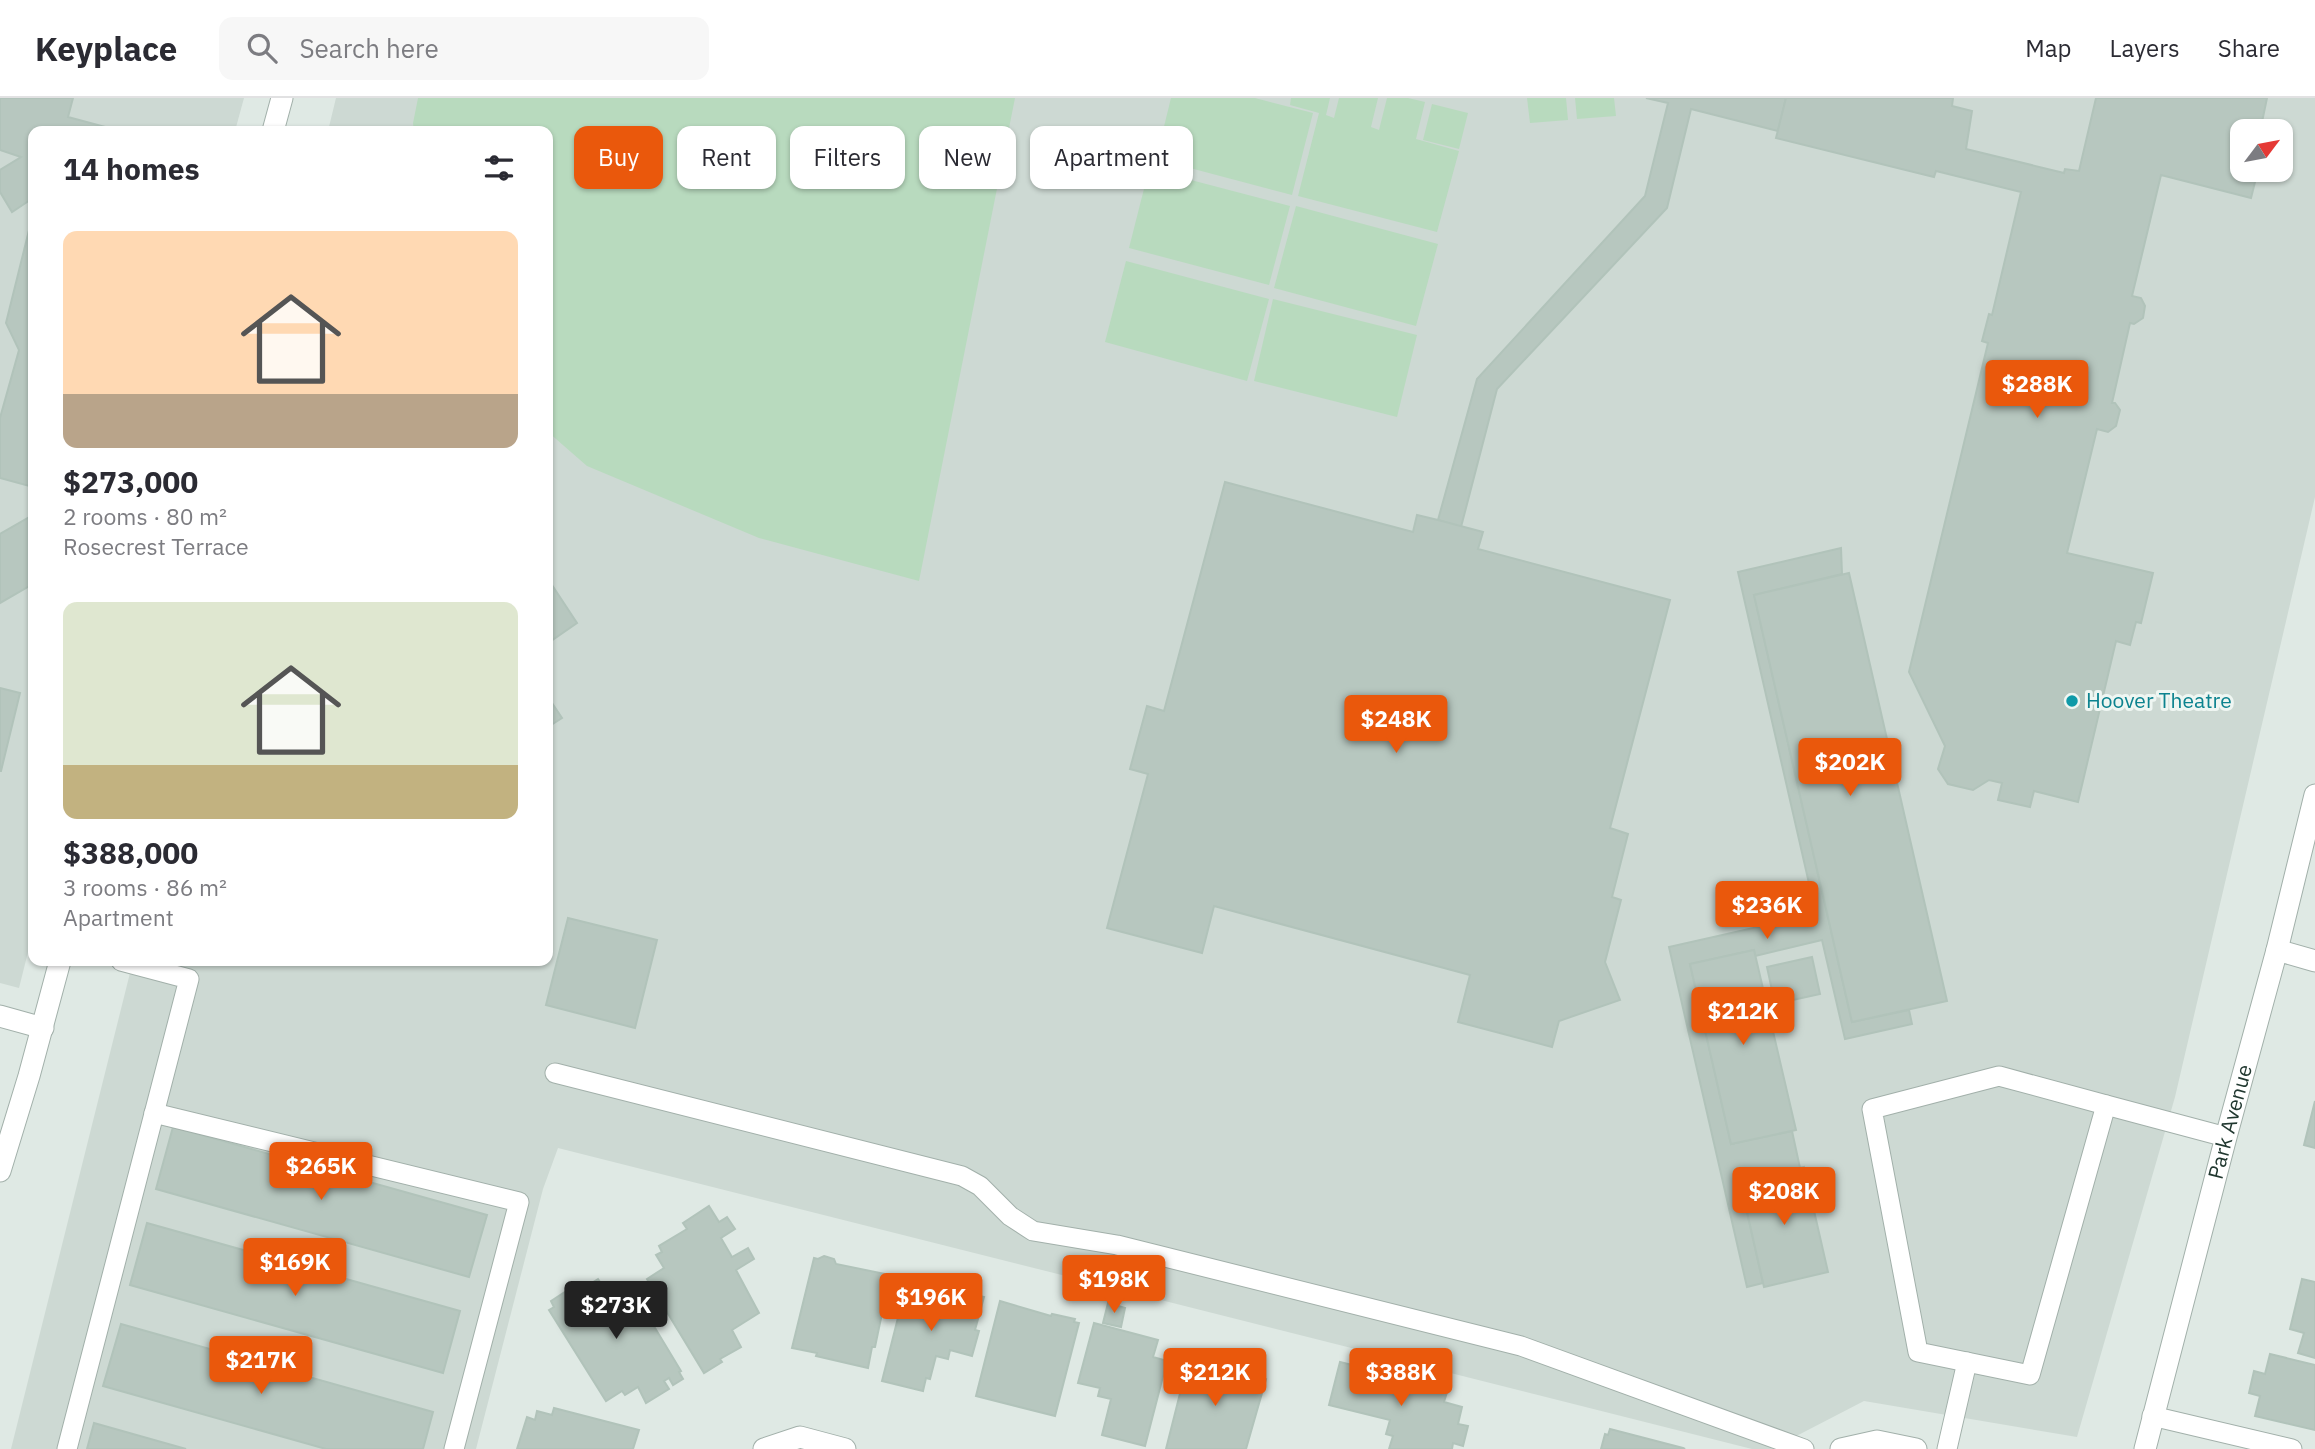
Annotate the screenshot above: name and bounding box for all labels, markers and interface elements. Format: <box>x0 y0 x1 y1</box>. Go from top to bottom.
search box <box>219 17 709 80</box>
text: Keyplace <box>35 27 177 70</box>
icon: search <box>243 29 281 67</box>
text: Search here <box>299 31 439 65</box>
text: Map <box>2025 32 2072 64</box>
text: Layers <box>2110 32 2180 64</box>
text: Share <box>2218 32 2280 64</box>
north arrow <box>2230 119 2292 182</box>
map controls <box>2230 119 2293 182</box>
chip: Buy <box>574 126 663 189</box>
chip: Rent <box>677 126 776 189</box>
chip: Filters <box>790 126 905 189</box>
chip: New <box>919 126 1016 189</box>
chip: Apartment <box>1030 126 1193 189</box>
text: 14 homes <box>63 149 200 188</box>
icon: filters <box>480 149 518 187</box>
icon: home <box>228 276 354 402</box>
pin: $288K <box>1988 360 2086 420</box>
text: $288K <box>2001 368 2073 398</box>
text: $273,000 <box>63 462 198 501</box>
text: 2 rooms · 80 m² <box>63 501 227 531</box>
text: Rosecrest Terrace <box>63 531 249 561</box>
icon: home <box>228 647 354 773</box>
place label: Hoover Theatre <box>2086 686 2232 714</box>
marker: Hoover Theatre <box>2064 693 2080 709</box>
pin: $248K <box>1347 696 1445 755</box>
text: $248K <box>1360 703 1432 733</box>
pin: $202K <box>1801 738 1899 798</box>
text: $202K <box>1814 746 1886 776</box>
text: $388,000 <box>63 833 198 872</box>
text: 3 rooms · 86 m² <box>63 872 227 902</box>
pin: $236K <box>1718 882 1816 941</box>
text: $236K <box>1731 889 1803 919</box>
text: Apartment <box>63 902 174 932</box>
pin: $212K <box>1694 988 1792 1047</box>
text: $212K <box>1707 995 1779 1025</box>
street label: Park Avenue <box>2201 1061 2258 1182</box>
pin: $265K <box>272 1142 370 1202</box>
text: $265K <box>285 1150 357 1180</box>
pin: $208K <box>1735 1168 1833 1227</box>
text: $208K <box>1748 1175 1820 1205</box>
pin: $169K <box>246 1238 344 1298</box>
text: $169K <box>259 1246 331 1276</box>
pin: $198K <box>1065 1256 1163 1315</box>
text: $198K <box>1078 1263 1150 1293</box>
pin: $196K <box>882 1274 980 1333</box>
text: $196K <box>895 1281 967 1311</box>
pin: $273K <box>567 1282 665 1341</box>
text: $273K <box>580 1289 652 1319</box>
pin: $217K <box>212 1336 310 1396</box>
text: $217K <box>225 1344 297 1374</box>
pin: $212K <box>1166 1348 1264 1408</box>
pin: $388K <box>1352 1348 1450 1408</box>
text: $212K <box>1179 1356 1251 1386</box>
text: $388K <box>1365 1356 1437 1386</box>

